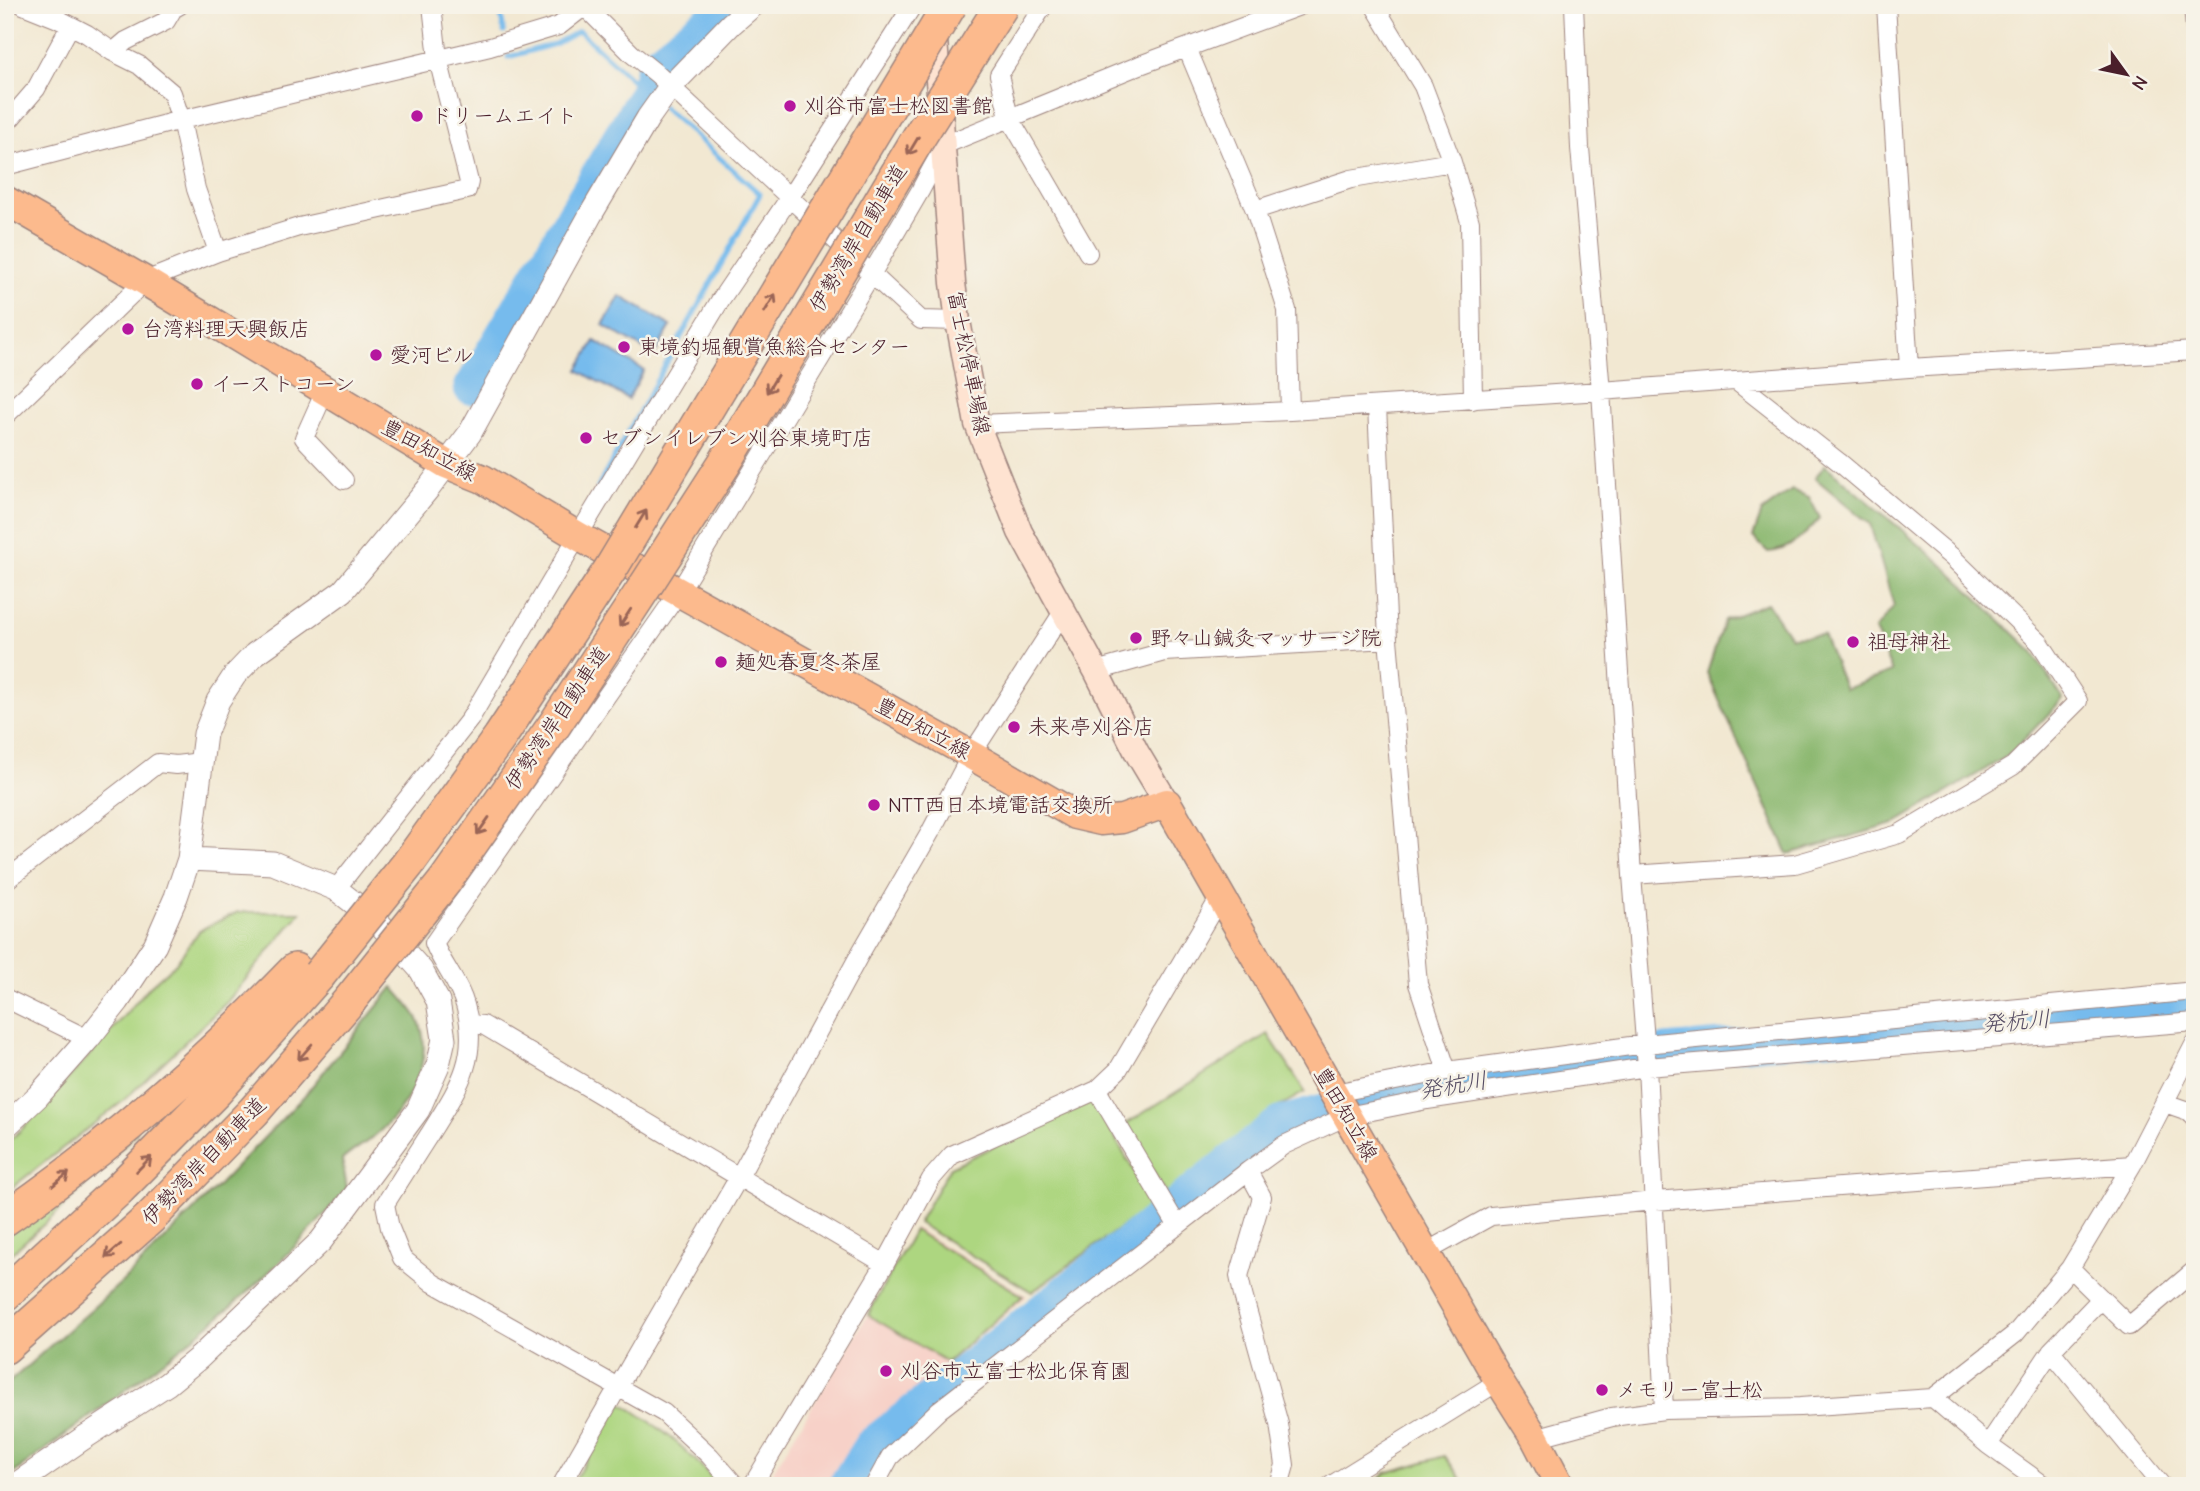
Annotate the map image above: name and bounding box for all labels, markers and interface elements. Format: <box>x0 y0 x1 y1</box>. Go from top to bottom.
north arrow <box>2092 38 2162 108</box>
text: N <box>2127 72 2152 94</box>
place label: 刈谷市富士松図書館 <box>804 94 993 118</box>
marker: 刈谷市富士松図書館 <box>782 98 798 114</box>
place label: ドリームエイト <box>431 104 577 128</box>
marker: ドリームエイト <box>409 108 425 124</box>
one-way arrow <box>906 135 920 155</box>
street label: 伊勢湾岸自動車道 <box>804 160 912 316</box>
street label: 富士松停車場線 <box>943 289 995 437</box>
one-way arrow <box>763 294 777 314</box>
place label: 台湾料理天興飯店 <box>142 317 310 341</box>
marker: 台湾料理天興飯店 <box>120 321 136 337</box>
place label: 東境釣堀観賞魚総合センター <box>638 335 910 359</box>
marker: 東境釣堀観賞魚総合センター <box>616 339 632 355</box>
place label: 愛河ビル <box>390 343 474 367</box>
marker: 愛河ビル <box>368 347 384 363</box>
place label: イーストコーン <box>211 372 355 396</box>
one-way arrow <box>764 373 778 393</box>
marker: イーストコーン <box>189 376 205 392</box>
street label: 豊田知立線 <box>377 414 481 486</box>
place label: セブンイレブン刈谷東境町店 <box>600 426 873 450</box>
marker: セブンイレブン刈谷東境町店 <box>578 430 594 446</box>
one-way arrow <box>634 510 648 530</box>
one-way arrow <box>618 608 632 627</box>
place label: 野々山鍼灸マッサージ院 <box>1150 626 1381 650</box>
marker: 野々山鍼灸マッサージ院 <box>1128 630 1144 646</box>
place label: 祖母神社 <box>1867 630 1951 654</box>
marker: 祖母神社 <box>1845 634 1861 650</box>
street label: 伊勢湾岸自動車道 <box>500 642 614 794</box>
place label: 麺処春夏冬茶屋 <box>735 650 882 674</box>
marker: 麺処春夏冬茶屋 <box>713 654 729 670</box>
street label: 豊田知立線 <box>871 692 975 764</box>
place label: 未来亭刈谷店 <box>1028 715 1154 739</box>
marker: 未来亭刈谷店 <box>1006 719 1022 735</box>
place label: NTT西日本境電話交換所 <box>888 793 1113 817</box>
marker: NTT西日本境電話交換所 <box>866 797 882 813</box>
one-way arrow <box>476 816 490 835</box>
water label: 発杭川 <box>1980 1005 2052 1038</box>
one-way arrow <box>297 1043 313 1061</box>
street label: 豊田知立線 <box>1309 1063 1383 1165</box>
water label: 発杭川 <box>1417 1067 1489 1104</box>
street label: 伊勢湾岸自動車道 <box>137 1092 271 1230</box>
one-way arrow <box>136 1155 153 1172</box>
one-way arrow <box>51 1171 69 1186</box>
one-way arrow <box>105 1242 123 1258</box>
place label: 刈谷市立富士松北保育園 <box>900 1359 1131 1383</box>
marker: 刈谷市立富士松北保育園 <box>878 1363 894 1379</box>
place label: メモリー富士松 <box>1616 1378 1763 1402</box>
marker: メモリー富士松 <box>1594 1382 1610 1398</box>

